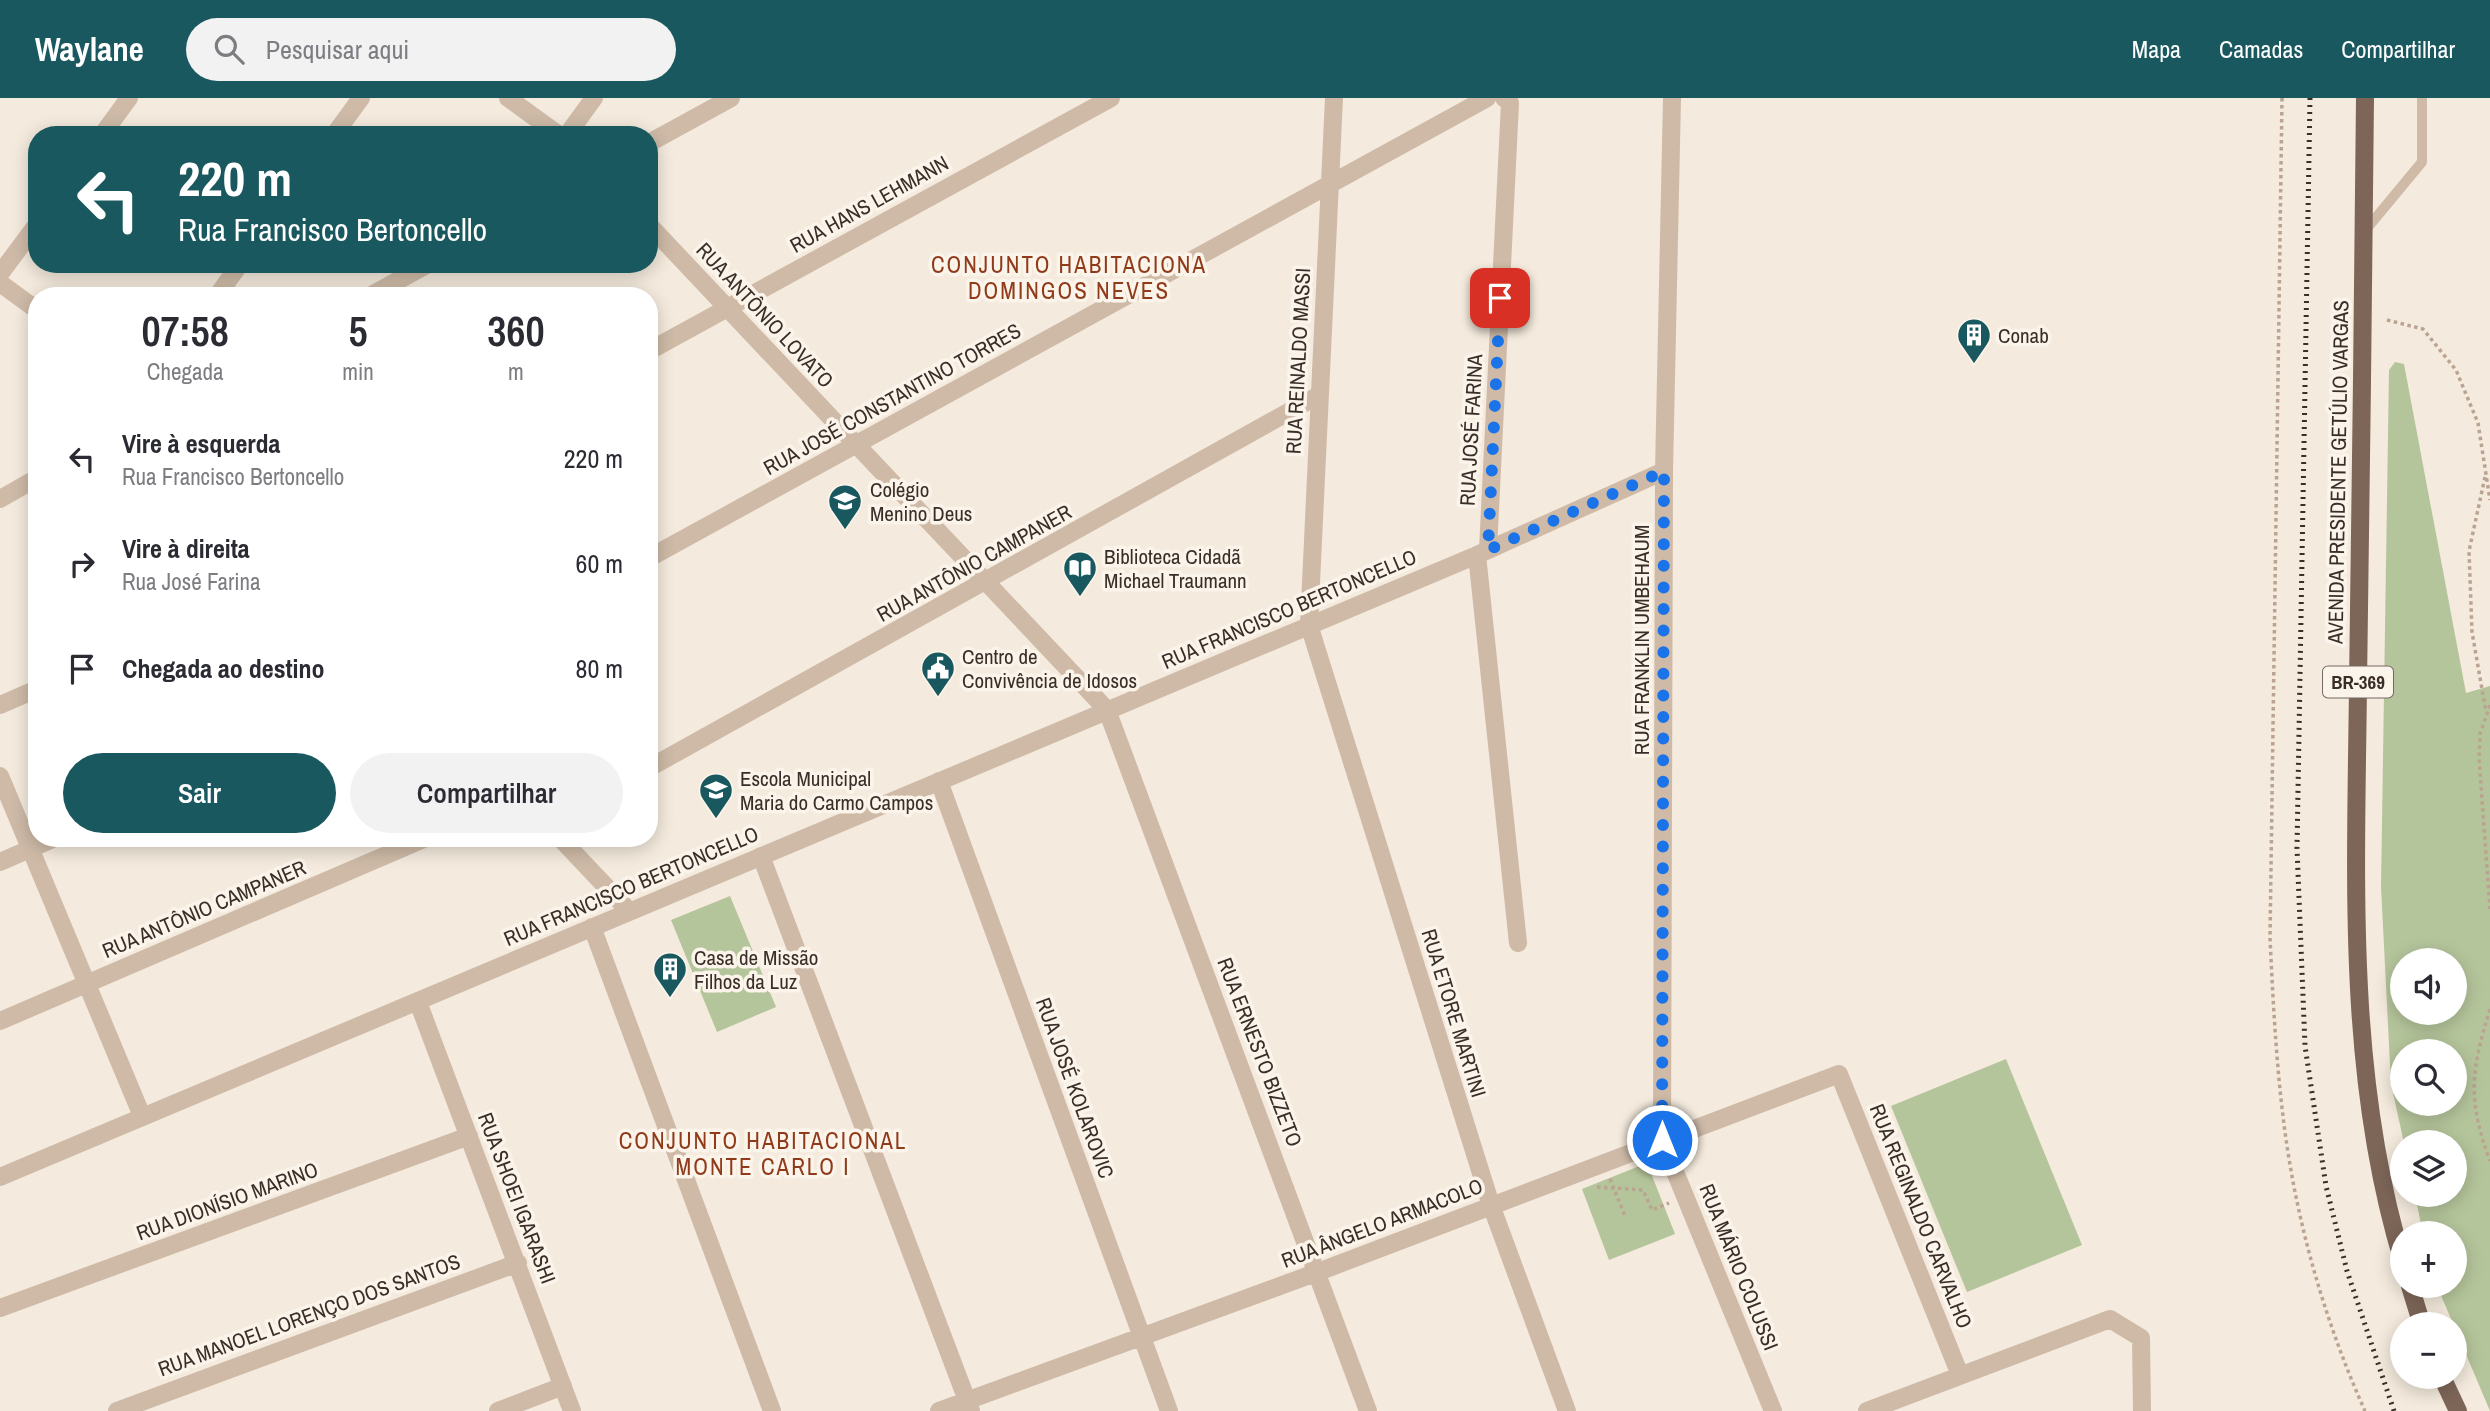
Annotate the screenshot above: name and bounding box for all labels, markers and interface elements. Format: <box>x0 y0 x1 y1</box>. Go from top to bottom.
search box <box>186 18 676 81</box>
text: Waylane <box>35 27 144 71</box>
icon: search <box>210 30 248 68</box>
text: Pesquisar aqui <box>266 32 409 67</box>
text: Mapa <box>2132 33 2181 65</box>
text: Camadas <box>2219 33 2303 65</box>
text: Compartilhar <box>2341 33 2455 65</box>
text: 220 m <box>178 145 292 211</box>
street label: RUA HANS LEHMANN <box>785 148 953 260</box>
icon: left <box>63 154 154 245</box>
text: Rua Francisco Bertoncello <box>178 208 487 251</box>
street label: RUA ANTÔNIO LOVATO <box>690 236 840 394</box>
district label: CONJUNTO HABITACIONA DOMINGOS NEVES <box>931 249 1207 306</box>
street label: RUA REINALDO MASSI <box>1279 267 1317 455</box>
pin <box>1470 268 1530 328</box>
icon: arrive <box>1481 279 1519 317</box>
street label: AVENIDA PRESIDENTE GETÚLIO VARGAS <box>2320 300 2355 645</box>
text: 07:58 <box>141 303 229 359</box>
text: 5 <box>348 303 368 359</box>
text: 360 <box>487 303 545 359</box>
street label: RUA JOSÉ CONSTANTINO TORRES <box>758 316 1026 482</box>
building icon: Conab <box>1955 316 1993 365</box>
place label: Conab <box>1998 321 2049 350</box>
street label: RUA JOSÉ FARINA <box>1453 353 1489 507</box>
text: Chegada <box>147 356 223 387</box>
text: min <box>342 356 374 387</box>
text: m <box>508 356 524 387</box>
text: Vire à esquerda <box>122 426 280 461</box>
icon: left <box>63 440 101 478</box>
text: 220 m <box>564 441 623 476</box>
text: Rua Francisco Bertoncello <box>122 461 344 492</box>
place label: Colégio Menino Deus <box>870 475 972 528</box>
school or university icon: Colégio Menino Deus <box>826 482 864 531</box>
street label: RUA ANTÔNIO CAMPANER <box>871 497 1077 629</box>
street label: RUA FRANKLIN UMBEHAUM <box>1627 525 1656 755</box>
text: Vire à direita <box>122 531 250 566</box>
place label: Biblioteca Cidadã Michael Traumann <box>1104 542 1247 595</box>
street label: RUA FRANCISCO BERTONCELLO <box>1157 542 1421 676</box>
icon: right <box>63 545 101 583</box>
text: 60 m <box>576 546 623 581</box>
library icon: Biblioteca Cidadã Michael Traumann <box>1061 549 1099 598</box>
text: Rua José Farina <box>122 566 261 597</box>
place label: Centro de Convivência de Idosos <box>962 642 1137 695</box>
public building icon: Centro de Convivência de Idosos <box>919 649 957 698</box>
icon: arrive <box>63 650 101 688</box>
text: Chegada ao destino <box>122 651 325 686</box>
text: 80 m <box>576 651 623 686</box>
road number: BR-369 <box>2323 666 2393 698</box>
button: Sair <box>63 753 336 833</box>
button: Compartilhar <box>350 753 623 833</box>
place label: Escola Municipal Maria do Carmo Campos <box>740 764 933 817</box>
school or university icon: Escola Municipal Maria do Carmo Campos <box>697 771 735 820</box>
street label: RUA FRANCISCO BERTONCELLO <box>499 819 763 953</box>
street label: RUA ANTÔNIO CAMPANER <box>98 853 310 965</box>
street label: RUA ETORE MARTINI <box>1415 925 1493 1101</box>
place label: Casa de Missão Filhos da Luz <box>694 943 818 996</box>
map controls <box>2390 948 2467 1389</box>
button: sound <box>2390 948 2467 1025</box>
building icon: Casa de Missão Filhos da Luz <box>651 950 689 999</box>
street label: RUA ERNESTO BIZZETO <box>1211 953 1309 1151</box>
street label: RUA JOSÉ KOLAROVIC <box>1029 994 1121 1182</box>
button: search <box>2390 1039 2467 1116</box>
street label: RUA REGINALDO CARVALHO <box>1863 1099 1979 1333</box>
position arrow <box>1625 1103 1699 1177</box>
street label: RUA SHOEI IGARASHI <box>471 1108 563 1288</box>
district label: CONJUNTO HABITACIONAL MONTE CARLO I <box>619 1125 907 1182</box>
button: layers <box>2390 1130 2467 1207</box>
street label: RUA DIONÍSIO MARINO <box>132 1155 322 1247</box>
street label: RUA ÂNGELO ARMACOLO <box>1277 1171 1487 1275</box>
street label: RUA MÁRIO COLUSSI <box>1692 1179 1786 1355</box>
button: + <box>2390 1221 2467 1298</box>
street label: RUA MANOEL LORENÇO DOS SANTOS <box>154 1247 464 1383</box>
button: − <box>2390 1312 2467 1389</box>

